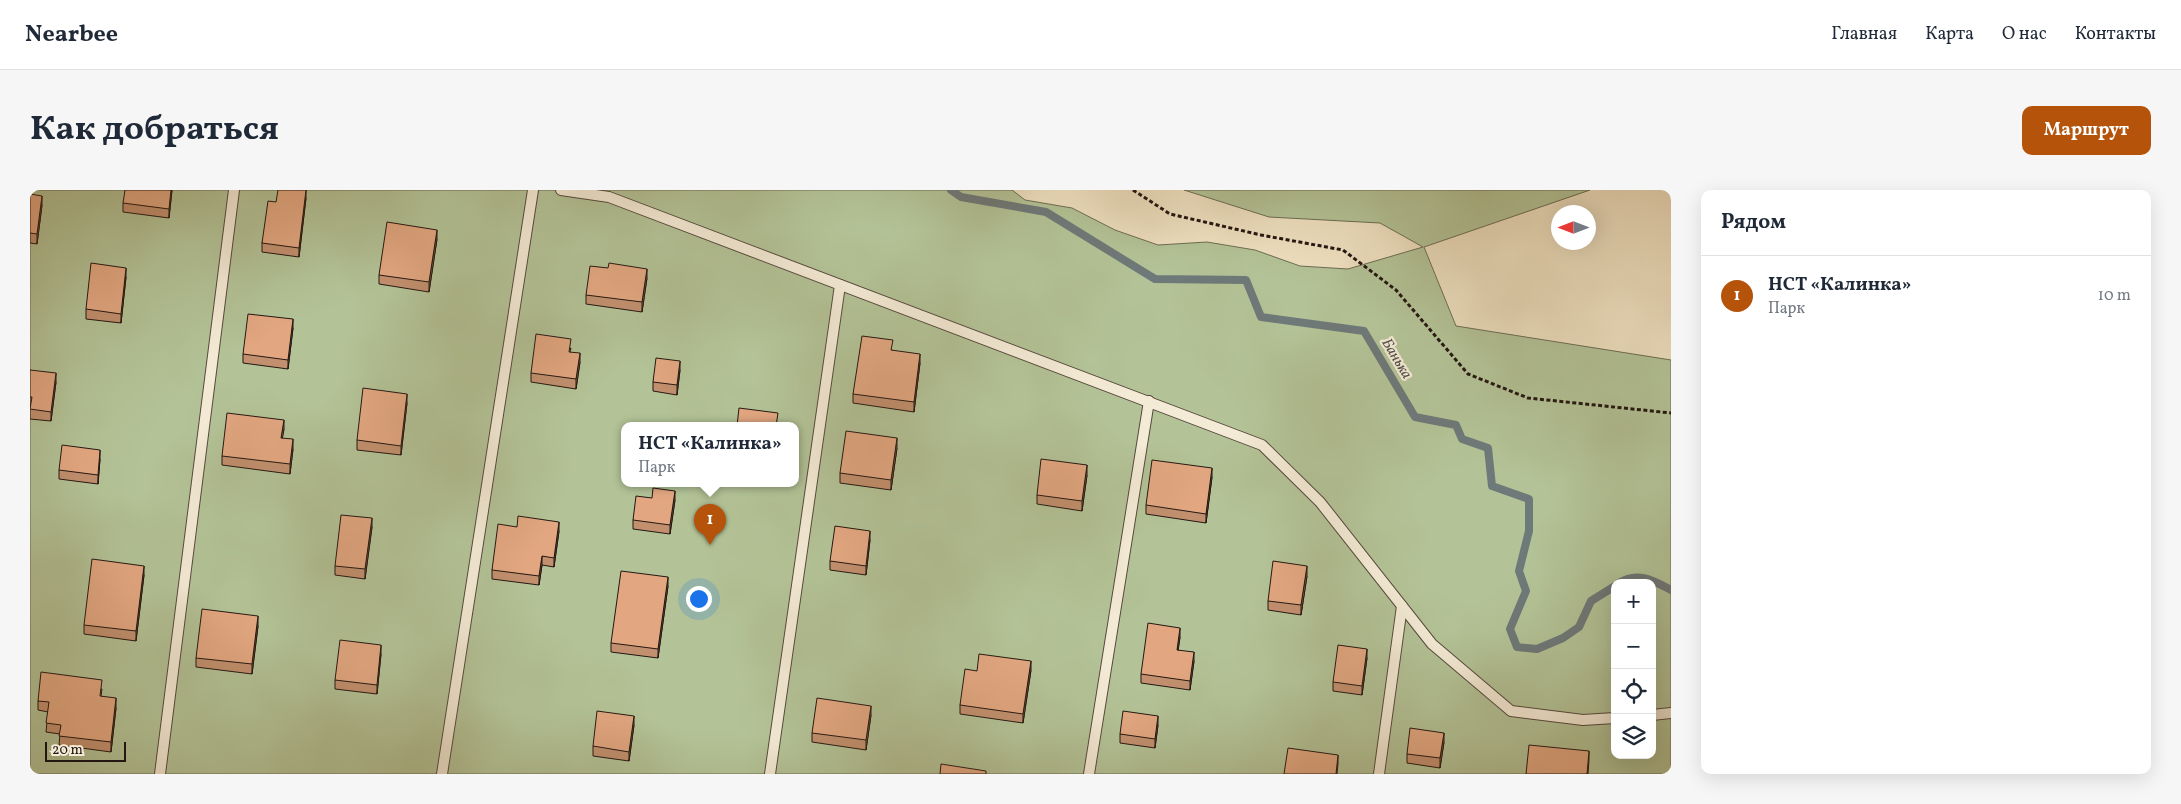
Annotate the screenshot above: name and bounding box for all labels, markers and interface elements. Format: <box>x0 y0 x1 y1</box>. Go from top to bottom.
text: Nearbee <box>25 18 118 52</box>
text: Главная <box>1831 22 1897 47</box>
text: Карта <box>1925 22 1974 47</box>
text: О нас <box>2002 22 2047 47</box>
text: Контакты <box>2075 22 2156 47</box>
text: Как добраться <box>30 106 279 154</box>
button: Маршрут <box>2022 106 2151 155</box>
north arrow <box>1551 205 1596 250</box>
text: Рядом <box>1721 208 1786 237</box>
text: НСТ «Калинка» <box>1768 272 1911 298</box>
text: 1 <box>1734 285 1740 307</box>
text: 10 m <box>2098 285 2131 307</box>
text: Парк <box>1768 298 1805 320</box>
water label: Банька <box>1376 335 1416 383</box>
popup <box>621 422 799 487</box>
text: НСТ «Калинка» <box>638 431 782 457</box>
text: Парк <box>638 457 675 479</box>
pin: 1 <box>694 504 726 545</box>
map controls <box>1611 579 1656 759</box>
button: + <box>1611 579 1656 624</box>
your location <box>686 586 712 612</box>
button: − <box>1611 624 1656 669</box>
button: locate <box>1611 669 1656 714</box>
button: layers <box>1611 714 1656 759</box>
scale bar <box>45 739 126 762</box>
text: 20 m <box>52 741 83 760</box>

